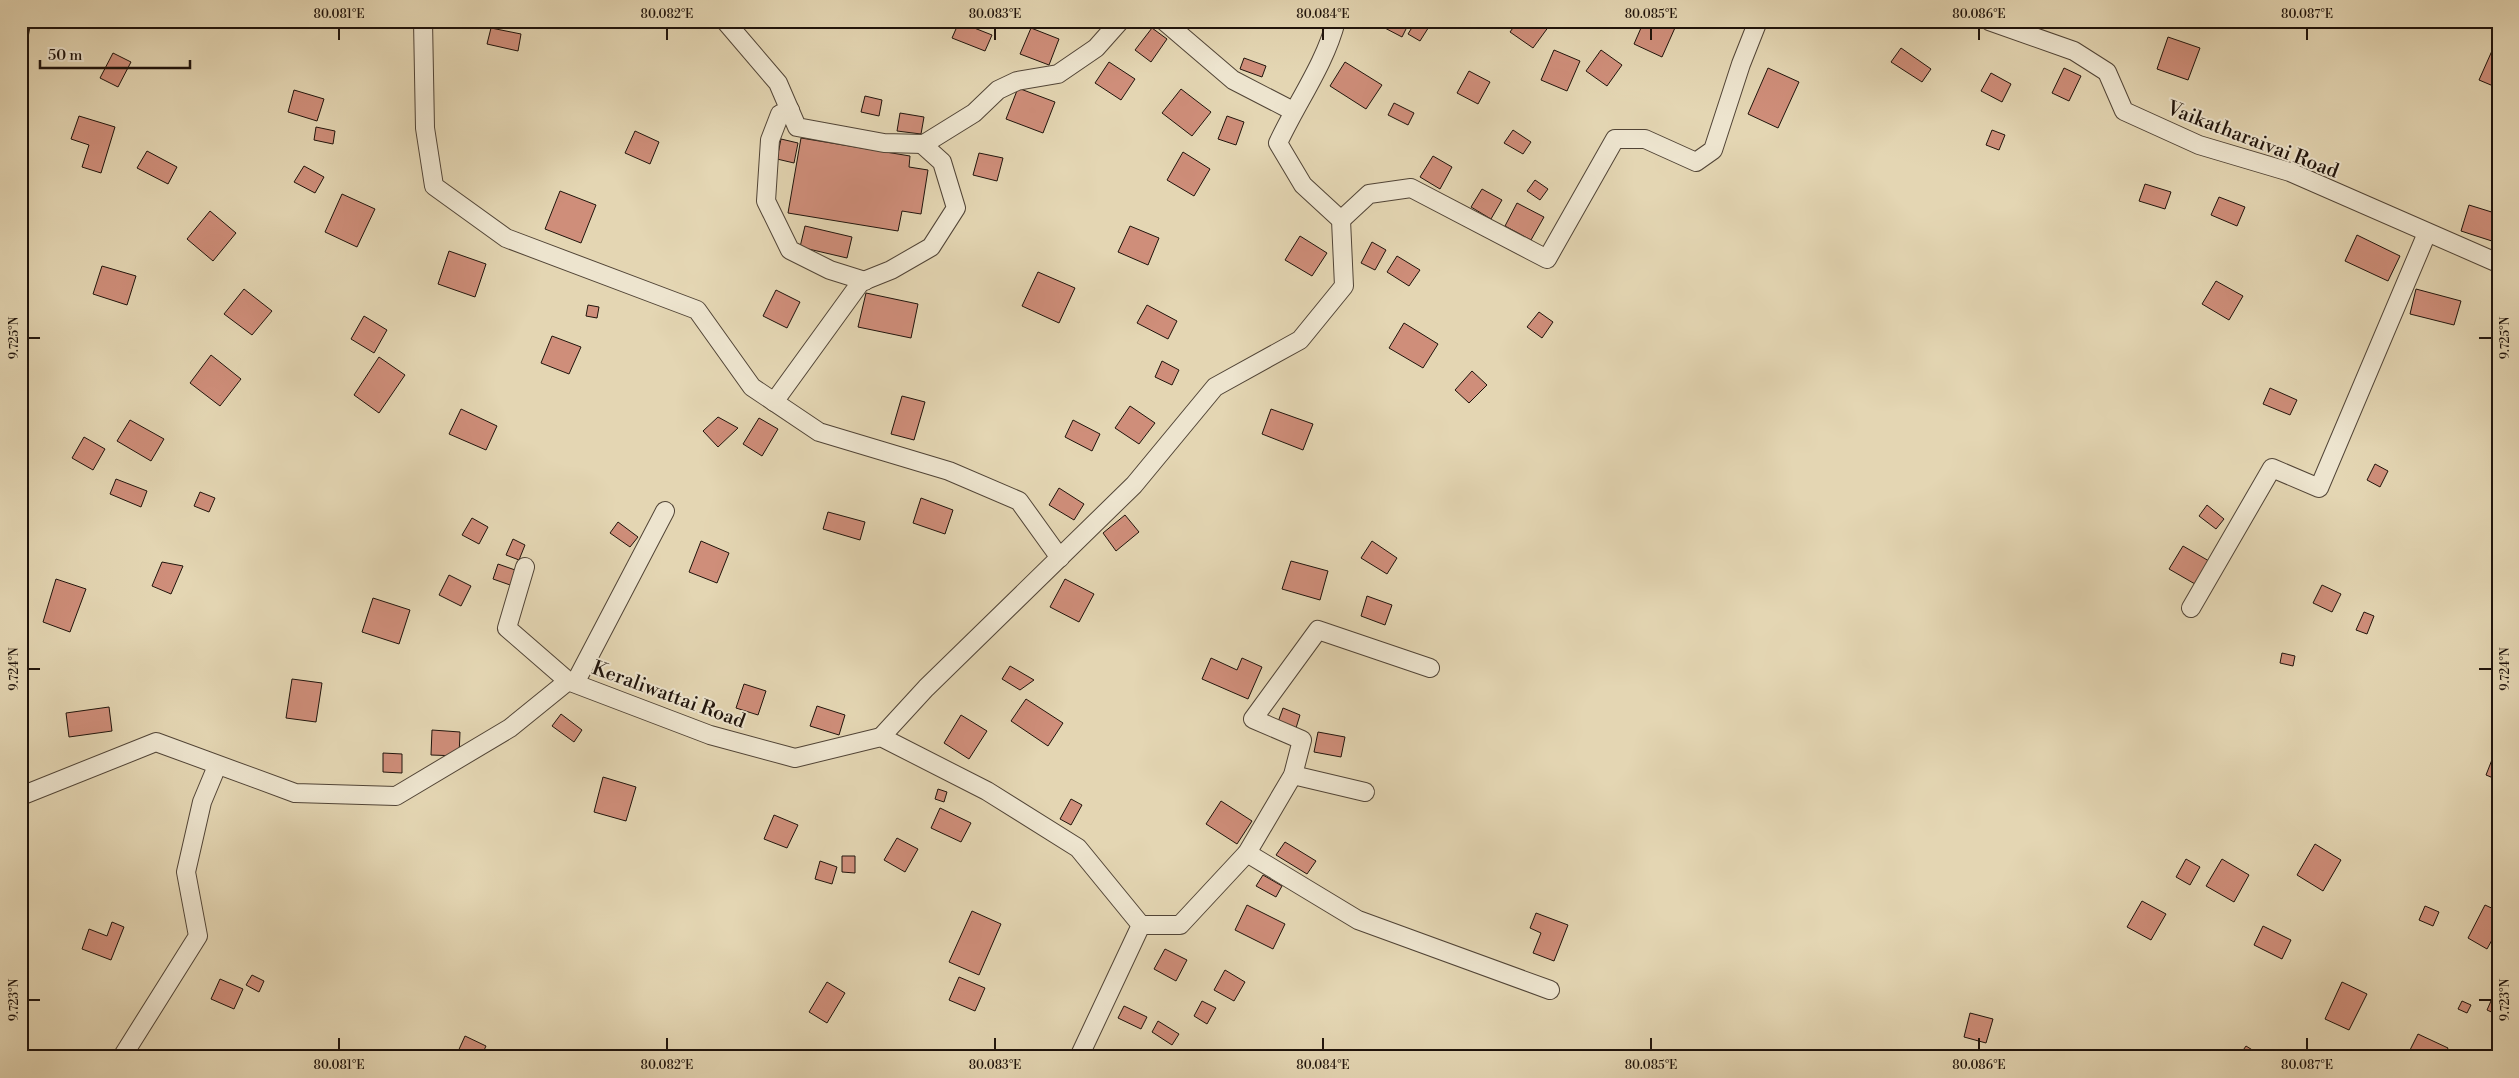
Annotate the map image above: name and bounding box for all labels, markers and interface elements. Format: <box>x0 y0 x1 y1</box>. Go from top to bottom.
text: 80.081°E <box>314 7 364 22</box>
text: 80.082°E <box>641 7 693 22</box>
text: 80.083°E <box>969 7 1021 22</box>
text: 80.084°E <box>1296 7 1350 22</box>
text: 80.085°E <box>1625 7 1677 22</box>
text: 80.086°E <box>1952 7 2006 22</box>
text: 80.087°E <box>2281 7 2333 22</box>
scale bar <box>40 38 190 70</box>
text: 50 m <box>48 46 82 65</box>
street label: Vaikatharaivai Road <box>2162 96 2343 185</box>
text: 9.725°N <box>7 317 22 359</box>
text: 9.725°N <box>2498 317 2513 359</box>
text: 9.724°N <box>7 647 22 691</box>
text: 9.724°N <box>2498 647 2513 691</box>
street label: Keraliwattai Road <box>588 656 749 735</box>
text: 9.723°N <box>7 979 22 1021</box>
text: 9.723°N <box>2498 979 2513 1021</box>
text: 80.081°E <box>314 1058 364 1073</box>
text: 80.082°E <box>641 1058 693 1073</box>
text: 80.083°E <box>969 1058 1021 1073</box>
text: 80.084°E <box>1296 1058 1350 1073</box>
text: 80.085°E <box>1625 1058 1677 1073</box>
text: 80.086°E <box>1952 1058 2006 1073</box>
text: 80.087°E <box>2281 1058 2333 1073</box>

